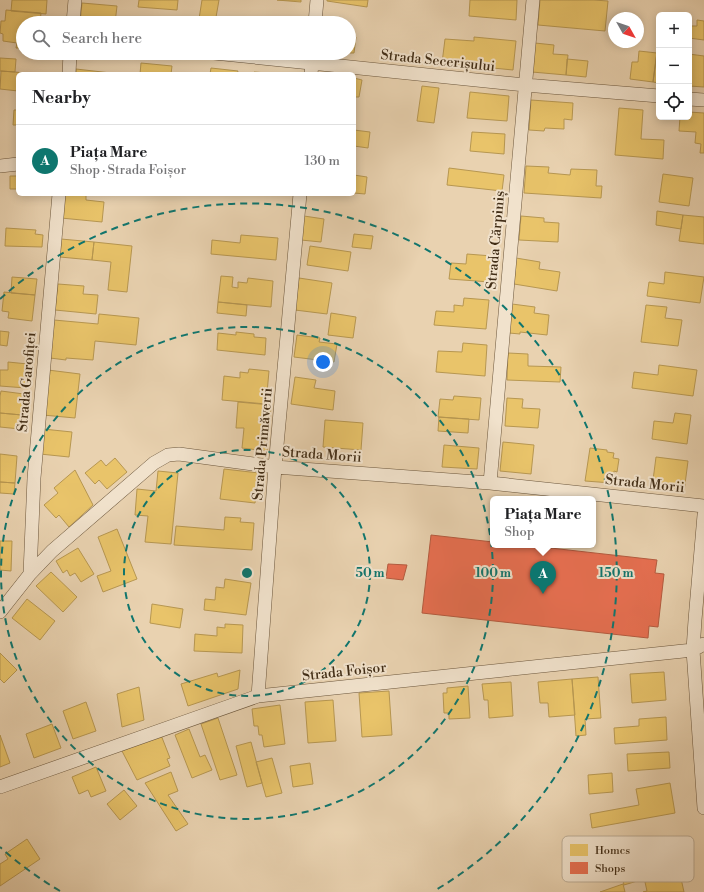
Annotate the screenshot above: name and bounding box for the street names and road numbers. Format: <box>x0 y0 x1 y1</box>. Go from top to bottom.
street label: Strada Secerișului <box>380 46 496 76</box>
street label: Strada Cărpiniș <box>483 190 509 290</box>
street label: Strada Garofiței <box>14 331 40 433</box>
street label: Strada Primăverii <box>249 387 277 501</box>
street label: Strada Morii <box>281 443 363 467</box>
street label: Strada Morii <box>604 471 686 497</box>
street label: Strada Foișor <box>301 659 387 685</box>

